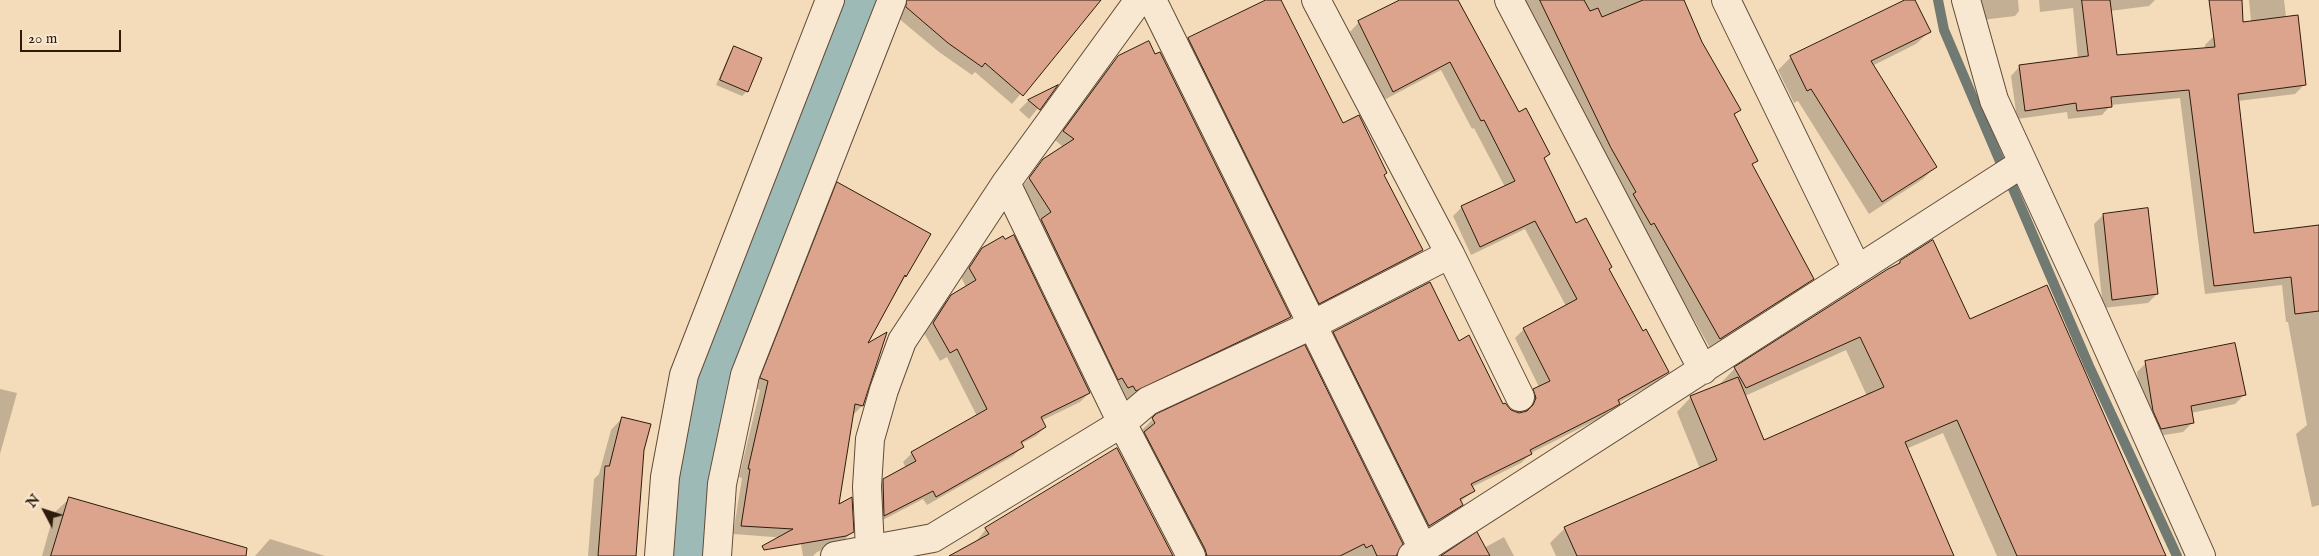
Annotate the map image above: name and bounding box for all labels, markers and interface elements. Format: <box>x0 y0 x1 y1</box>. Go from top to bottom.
scale bar <box>22 20 124 52</box>
text: 20 m <box>28 29 57 48</box>
north arrow <box>20 486 70 536</box>
text: N <box>23 491 44 512</box>

